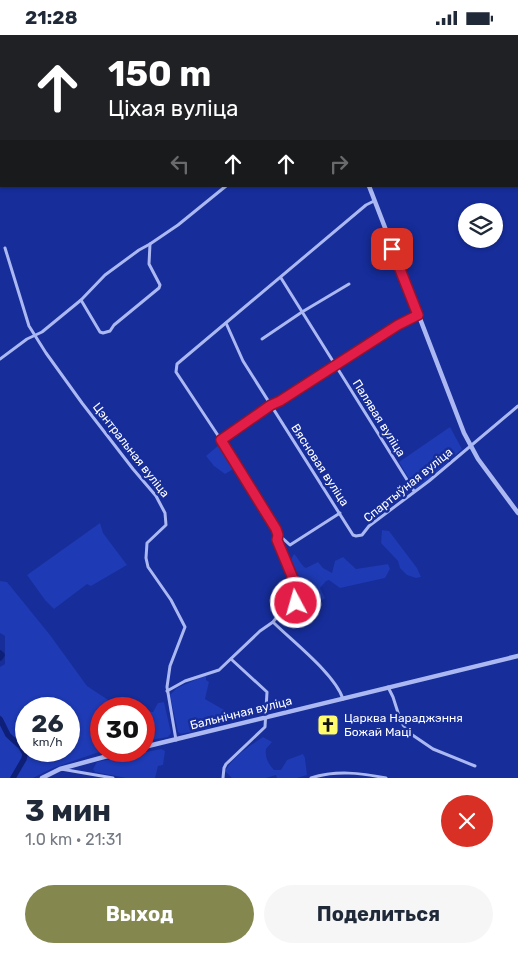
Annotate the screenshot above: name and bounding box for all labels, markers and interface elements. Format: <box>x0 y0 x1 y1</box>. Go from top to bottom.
text: 21:28 <box>25 6 78 29</box>
text: 150 m <box>108 53 211 95</box>
icon: ahead <box>25 55 90 120</box>
text: Ціхая вуліца <box>108 95 238 122</box>
icon: left <box>166 150 194 178</box>
icon: ahead <box>219 150 247 178</box>
icon: ahead <box>272 150 300 178</box>
icon: right <box>325 150 353 178</box>
map controls <box>458 203 503 248</box>
button: layers <box>458 203 503 248</box>
pin <box>371 228 413 270</box>
icon: arrive <box>378 235 406 263</box>
street label: Палявая вуліца <box>350 377 408 459</box>
street label: Цэнтральная вуліца <box>90 400 172 500</box>
street label: Вясновая вуліца <box>288 421 352 509</box>
street label: Спартыўная вуліца <box>361 445 455 525</box>
position arrow <box>269 576 321 628</box>
street label: Бальнічная вуліца <box>189 694 293 732</box>
speed limit sign: 30 <box>90 697 155 762</box>
text: 26 <box>31 709 64 738</box>
place label: Царква Нараджэння Божай Маці <box>344 711 463 739</box>
church icon: Царква Нараджэння Божай Маці <box>316 713 340 737</box>
text: km/h <box>33 735 62 749</box>
text: 3 мин <box>25 793 111 829</box>
button: close <box>441 795 493 847</box>
text: 1.0 km · 21:31 <box>25 830 122 849</box>
button: Выход <box>25 885 254 943</box>
button: Поделиться <box>264 885 493 943</box>

